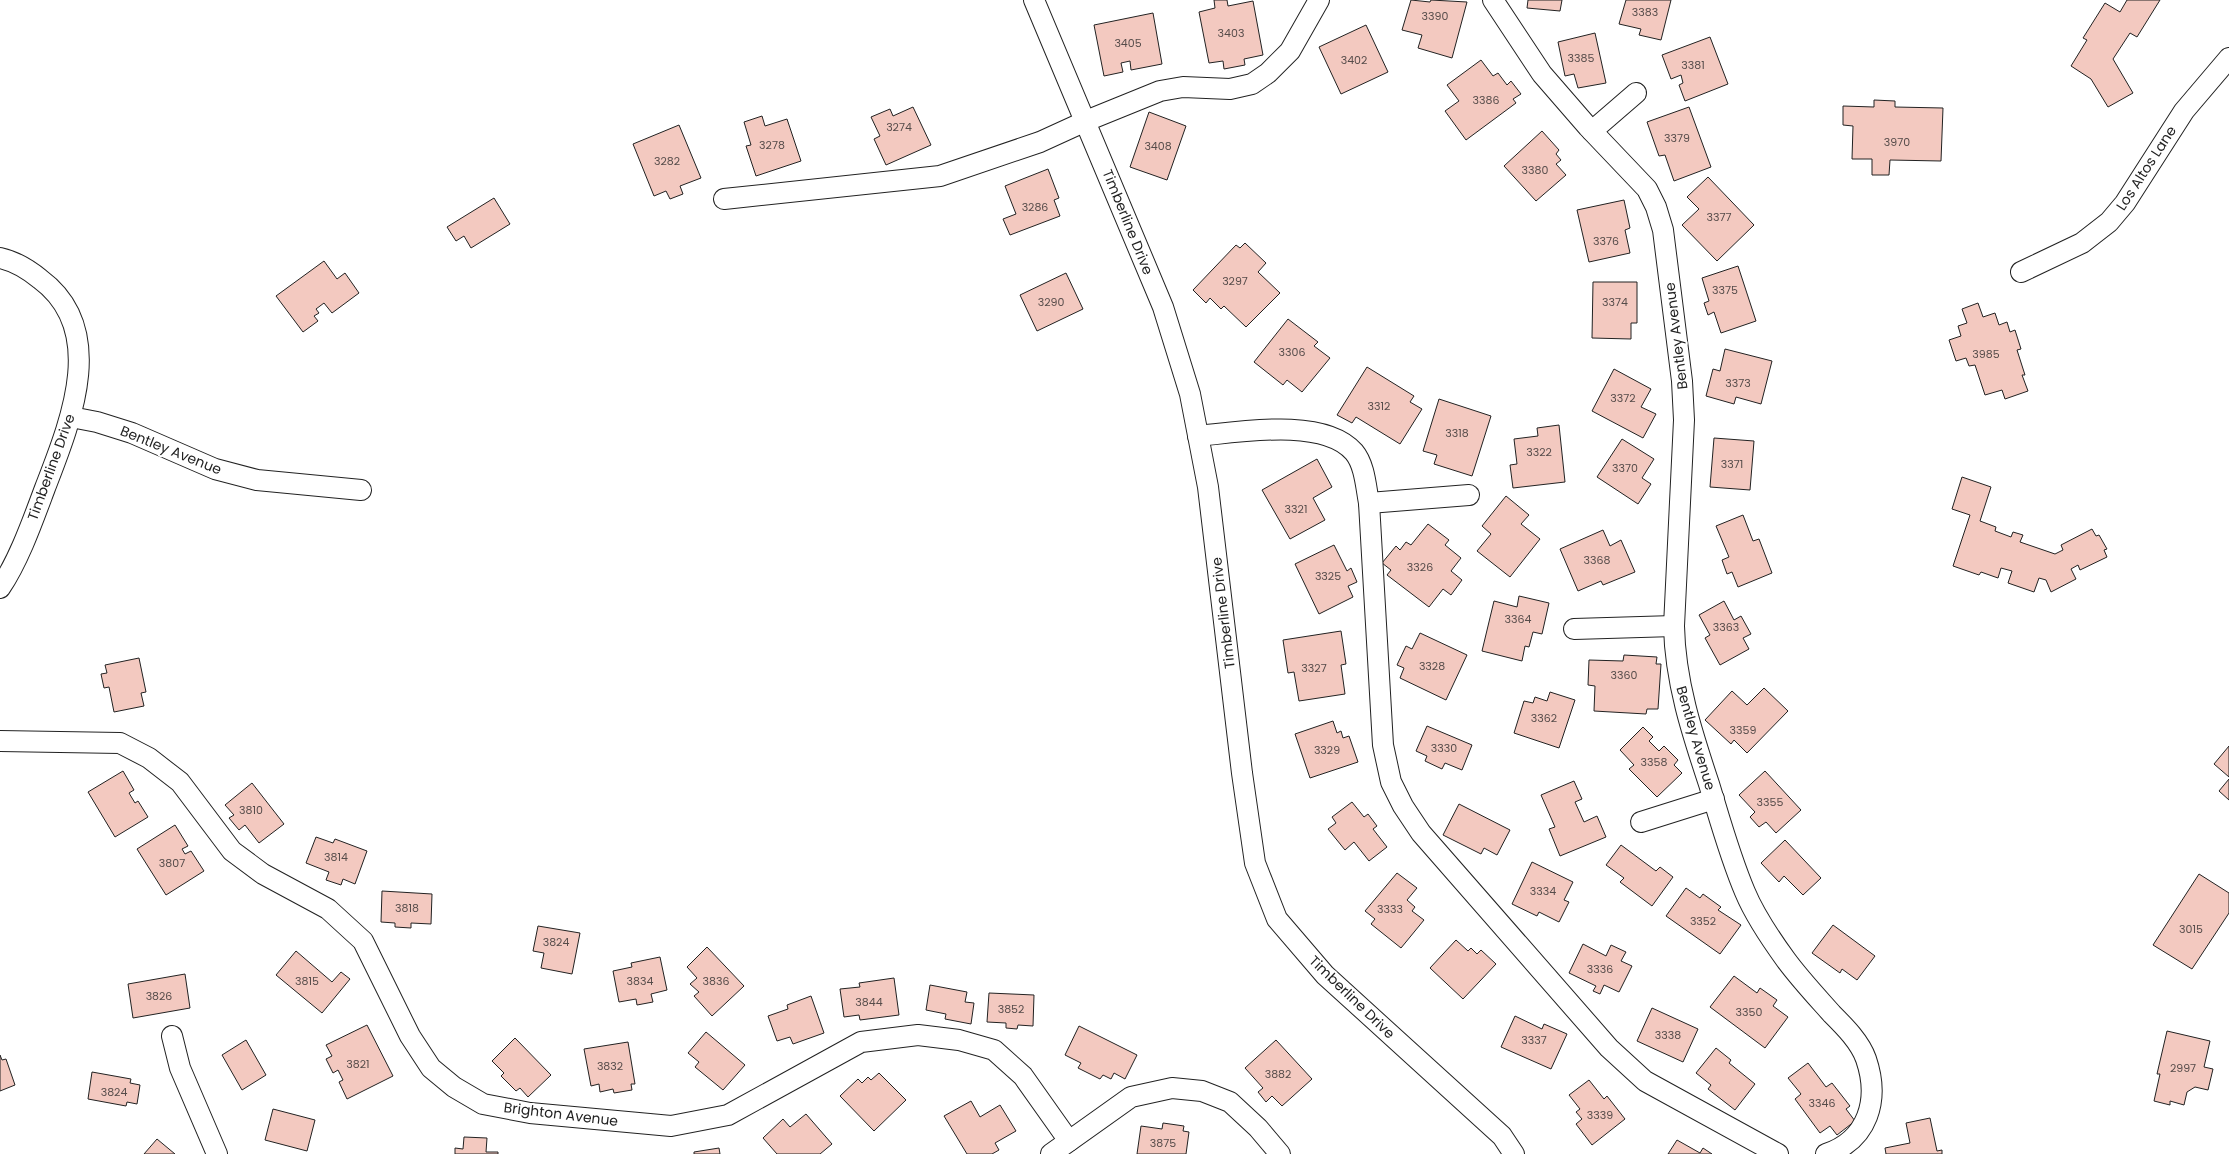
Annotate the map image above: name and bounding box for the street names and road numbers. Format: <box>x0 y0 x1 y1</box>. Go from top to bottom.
street label: Los Altos Lane <box>2111 122 2181 214</box>
street label: Timberline Drive <box>1098 166 1158 278</box>
street label: Bentley Avenue <box>1659 281 1692 391</box>
street label: Timberline Drive <box>22 411 80 523</box>
street label: Bentley Avenue <box>117 421 225 480</box>
street label: Timberline Drive <box>1206 556 1240 670</box>
street label: Bentley Avenue <box>1672 684 1721 793</box>
street label: Timberline Drive <box>1305 951 1400 1043</box>
street label: Brighton Avenue <box>503 1097 620 1131</box>

